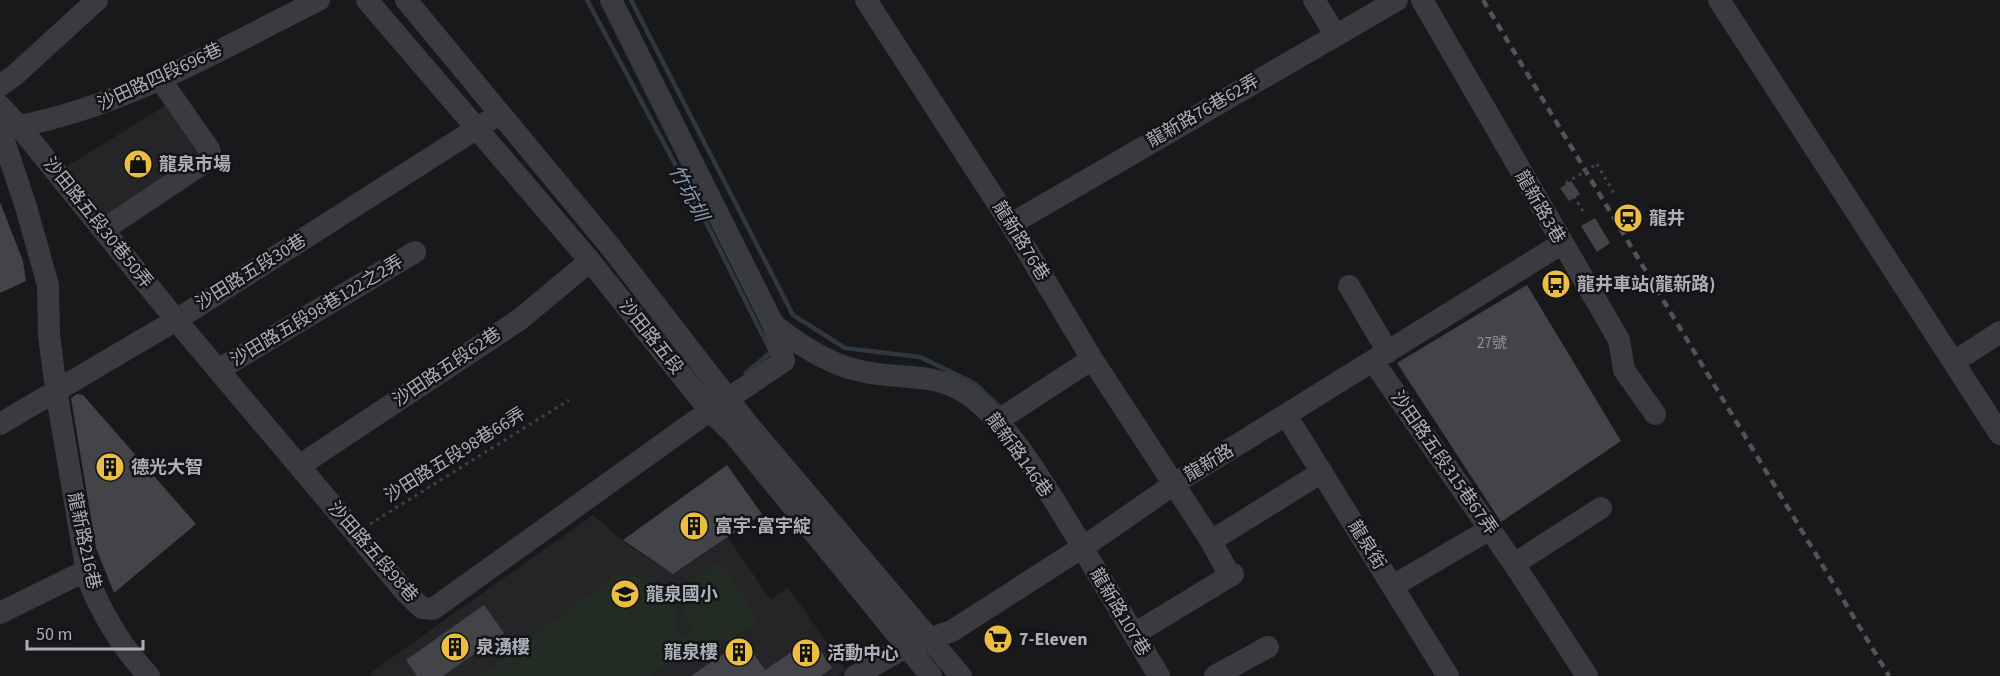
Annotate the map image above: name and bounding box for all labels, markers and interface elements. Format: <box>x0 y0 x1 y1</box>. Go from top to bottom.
street label: 沙田路四段696巷 <box>94 37 226 117</box>
street label: 龍新路76巷62弄 <box>1142 69 1264 153</box>
shop icon: 龍泉市場 <box>122 148 154 180</box>
street label: 沙田路五段30巷50弄 <box>37 152 159 294</box>
place label: 龍泉市場 <box>159 152 231 177</box>
water label: 竹坑圳 <box>662 160 716 229</box>
street label: 龍新路3巷 <box>1509 166 1571 248</box>
street label: 龍新路76巷 <box>987 196 1055 286</box>
station icon: 龍井 <box>1612 202 1644 234</box>
place label: 龍井 <box>1649 206 1685 231</box>
street label: 沙田路五段30巷 <box>191 228 311 316</box>
street label: 沙田路五段98巷122之2弄 <box>226 249 408 373</box>
bus stop icon: 龍井車站(龍新路) <box>1540 268 1572 300</box>
place label: 龍井車站(龍新路) <box>1577 272 1715 297</box>
street label: 沙田路五段 <box>613 294 689 380</box>
street label: 沙田路五段62巷 <box>388 321 506 413</box>
house number: 27號 <box>1477 333 1507 354</box>
street label: 沙田路五段315巷67弄 <box>1385 386 1503 540</box>
street label: 沙田路五段98巷66弄 <box>380 402 530 508</box>
street label: 龍新路146巷 <box>980 408 1058 502</box>
street label: 龍新路 <box>1179 438 1239 488</box>
building icon: 德光大智 <box>94 451 126 483</box>
place label: 德光大智 <box>131 455 203 480</box>
street label: 龍新路216巷 <box>61 490 107 592</box>
street label: 沙田路五段98巷 <box>322 496 424 608</box>
building icon: 富宇-富宇綻 <box>678 510 710 542</box>
place label: 富宇-富宇綻 <box>715 514 811 539</box>
street label: 龍泉街 <box>1342 515 1392 575</box>
street label: 龍新路107巷 <box>1084 563 1156 661</box>
school or university icon: 龍泉國小 <box>609 578 641 610</box>
place label: 龍泉國小 <box>646 582 718 607</box>
scale bar <box>27 613 142 651</box>
text: 50 m <box>36 622 72 647</box>
supermarket icon: 7-Eleven <box>982 623 1014 655</box>
place label: 7-Eleven <box>1019 627 1088 652</box>
building icon: 泉湧樓 <box>439 631 471 663</box>
place label: 泉湧樓 <box>476 635 530 660</box>
building icon: 龍泉樓 <box>723 636 755 668</box>
building icon: 活動中心 <box>790 637 822 669</box>
place label: 龍泉樓 <box>664 640 718 665</box>
place label: 活動中心 <box>827 641 899 666</box>

